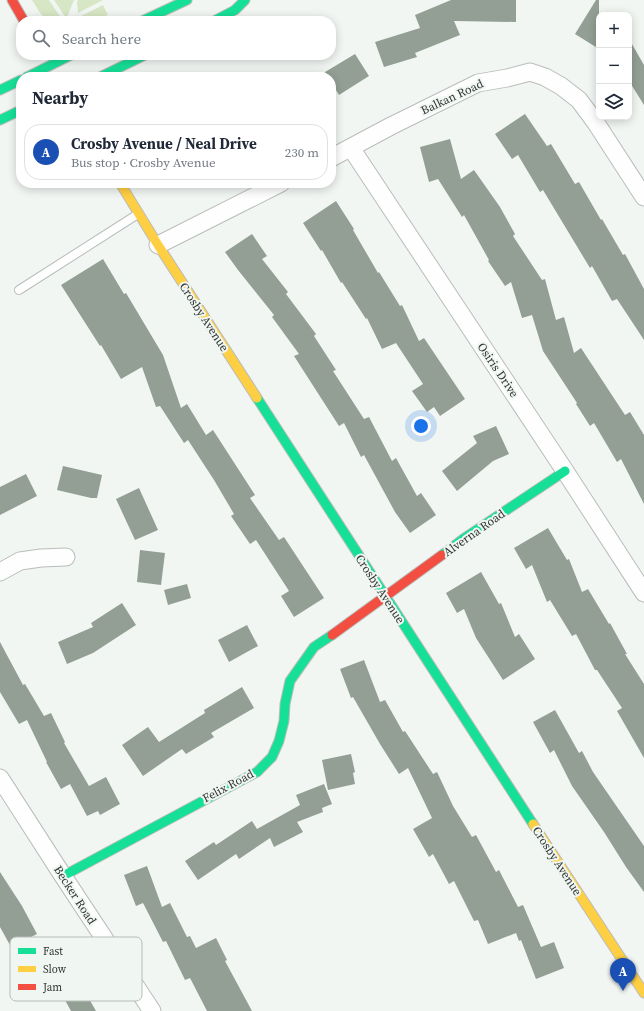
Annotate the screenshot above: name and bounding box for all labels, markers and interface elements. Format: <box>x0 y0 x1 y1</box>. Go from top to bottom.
map controls <box>596 12 632 120</box>
button: + <box>596 12 632 48</box>
search box <box>16 16 336 60</box>
icon: search <box>30 27 52 49</box>
text: Search here <box>62 28 141 49</box>
button: − <box>596 48 632 84</box>
street label: Balkan Road <box>418 75 486 118</box>
button: layers <box>596 84 632 120</box>
text: Nearby <box>32 86 88 110</box>
text: Crosby Avenue / Neal Drive <box>71 133 257 154</box>
text: A <box>42 144 50 161</box>
text: 230 m <box>285 144 319 161</box>
text: Bus stop · Crosby Avenue <box>71 154 216 171</box>
street label: Crosby Avenue <box>176 279 232 355</box>
street label: Osiris Drive <box>474 339 522 401</box>
your location <box>411 416 431 436</box>
street label: Alverna Road <box>440 506 508 560</box>
street label: Crosby Avenue <box>352 551 408 627</box>
street label: Felix Road <box>200 766 257 806</box>
street label: Crosby Avenue <box>529 823 585 899</box>
street label: Becker Road <box>50 863 100 928</box>
legend <box>10 937 142 1001</box>
text: Fast <box>43 944 63 959</box>
pin: A <box>610 958 636 991</box>
text: Slow <box>43 962 67 977</box>
text: Jam <box>42 980 62 995</box>

